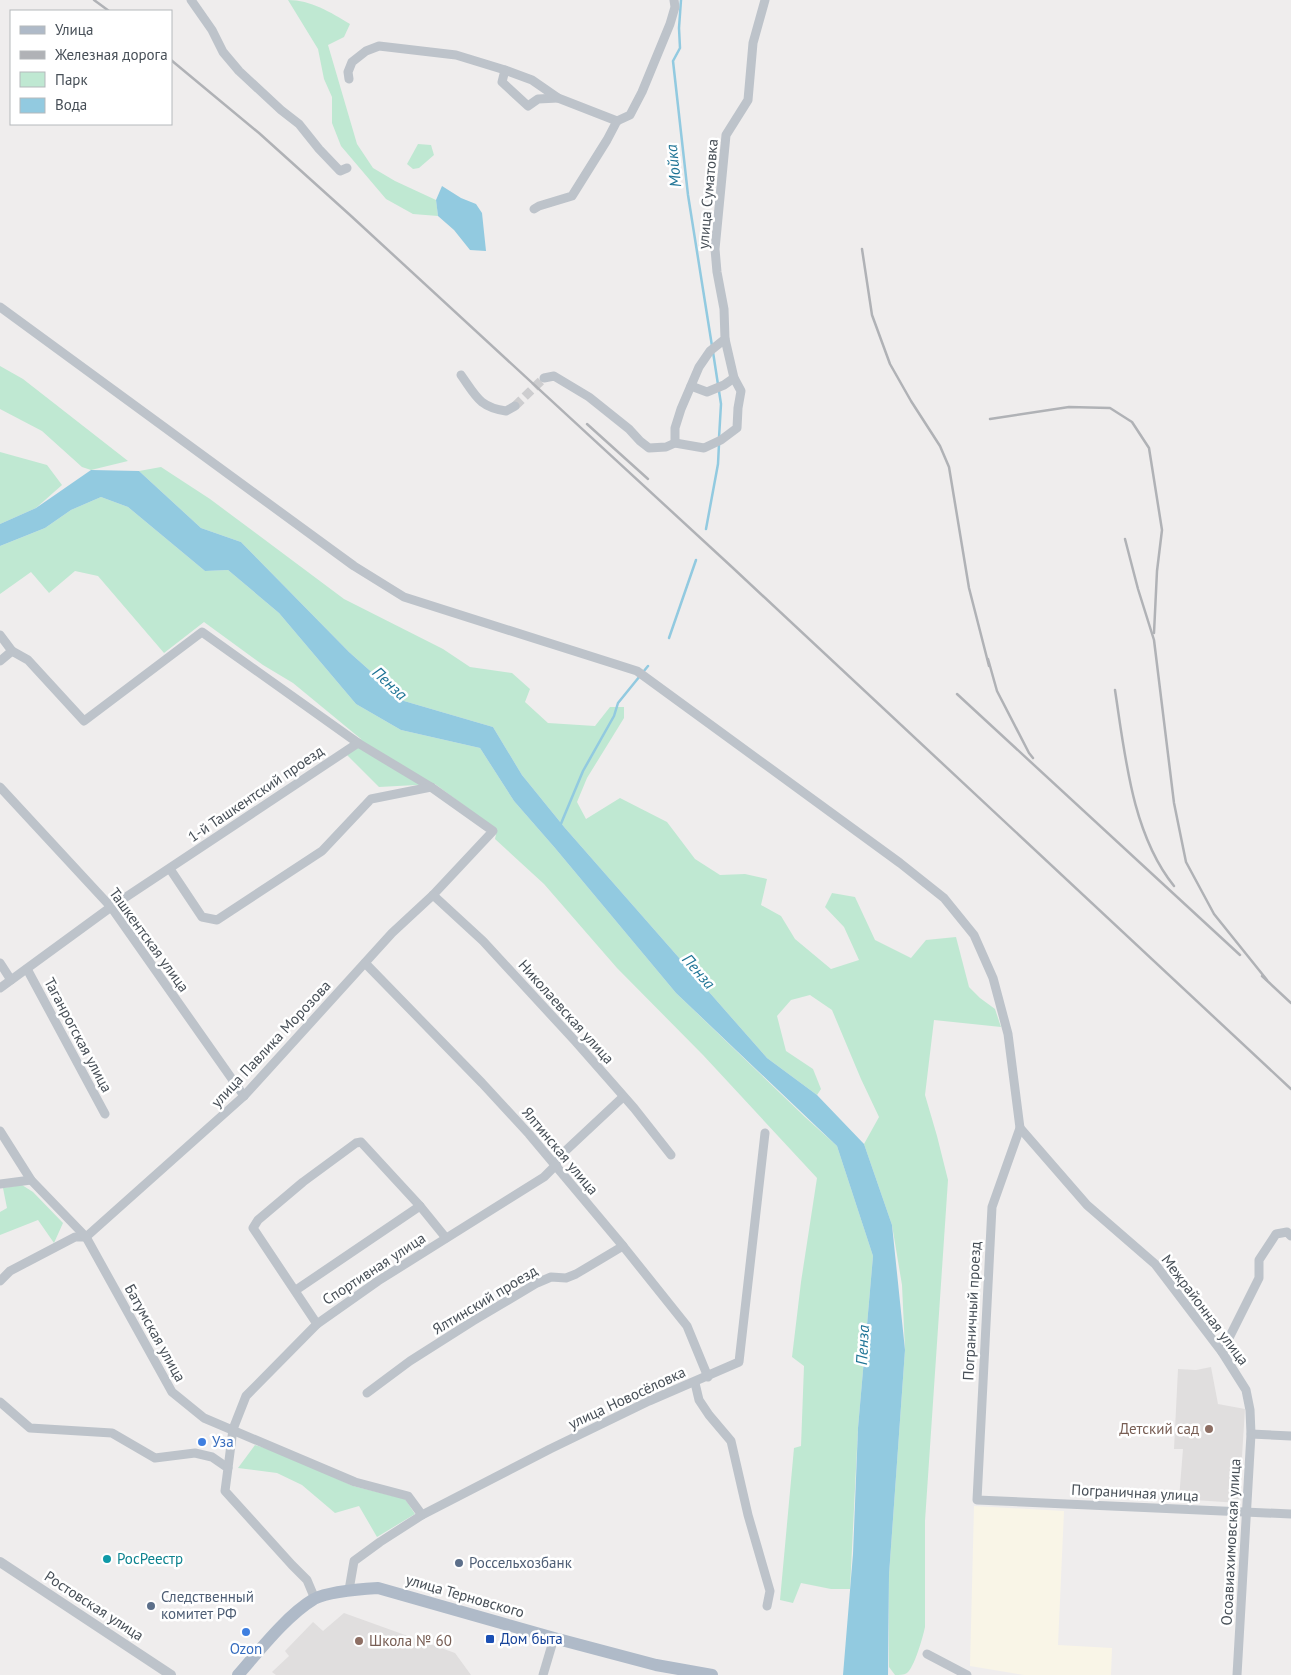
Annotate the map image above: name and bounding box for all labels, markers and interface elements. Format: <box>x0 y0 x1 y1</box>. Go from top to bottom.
legend <box>10 10 172 125</box>
text: Улица <box>55 20 93 39</box>
text: Железная дорога <box>54 45 168 64</box>
text: Парк <box>55 70 88 89</box>
text: Вода <box>55 95 87 114</box>
street label: улица Суматовка <box>693 138 722 250</box>
water label: Мойка <box>661 143 685 188</box>
water label: Пенза <box>368 662 412 704</box>
street label: 1-й Ташкентский проезд <box>184 741 327 846</box>
street label: Ташкентская улица <box>105 884 194 996</box>
water label: Пенза <box>678 949 720 993</box>
street label: Николаевская улица <box>514 956 618 1068</box>
street label: Таганрогская улица <box>40 974 117 1095</box>
street label: улица Павлика Морозова <box>207 976 335 1111</box>
street label: Ялтинская улица <box>518 1103 603 1199</box>
street label: Спортивная улица <box>319 1228 429 1309</box>
street label: Пограничный проезд <box>958 1241 985 1381</box>
street label: Межрайонная улица <box>1157 1250 1253 1369</box>
street label: Ялтинский проезд <box>429 1261 541 1338</box>
street label: Батумская улица <box>121 1280 190 1385</box>
water label: Пенза <box>851 1324 873 1366</box>
street label: улица Новосёловка <box>565 1362 688 1433</box>
place label: Детский сад <box>1119 1419 1199 1438</box>
marker: Детский сад <box>1203 1423 1215 1435</box>
place label: Уза <box>212 1432 234 1451</box>
marker: Уза <box>196 1436 208 1448</box>
street label: Осоавиахимовская улица <box>1217 1458 1244 1626</box>
street label: Пограничная улица <box>1071 1480 1199 1505</box>
place label: РосРеестр <box>117 1549 183 1568</box>
marker: РосРеестр <box>101 1553 113 1565</box>
place label: Россельхозбанк <box>469 1553 573 1572</box>
marker: Россельхозбанк <box>453 1557 465 1569</box>
street label: Ростовская улица <box>41 1566 147 1645</box>
street label: улица Терновского <box>404 1569 527 1622</box>
place label: Следственный комитет РФ <box>161 1587 254 1623</box>
marker: Следственный комитет РФ <box>145 1600 157 1612</box>
marker: Ozon <box>240 1626 252 1638</box>
place label: Дом быта <box>500 1629 563 1648</box>
place label: Школа № 60 <box>369 1631 452 1650</box>
marker: Дом быта <box>484 1633 496 1645</box>
marker: Школа № 60 <box>353 1635 365 1647</box>
place label: Ozon <box>230 1639 262 1658</box>

